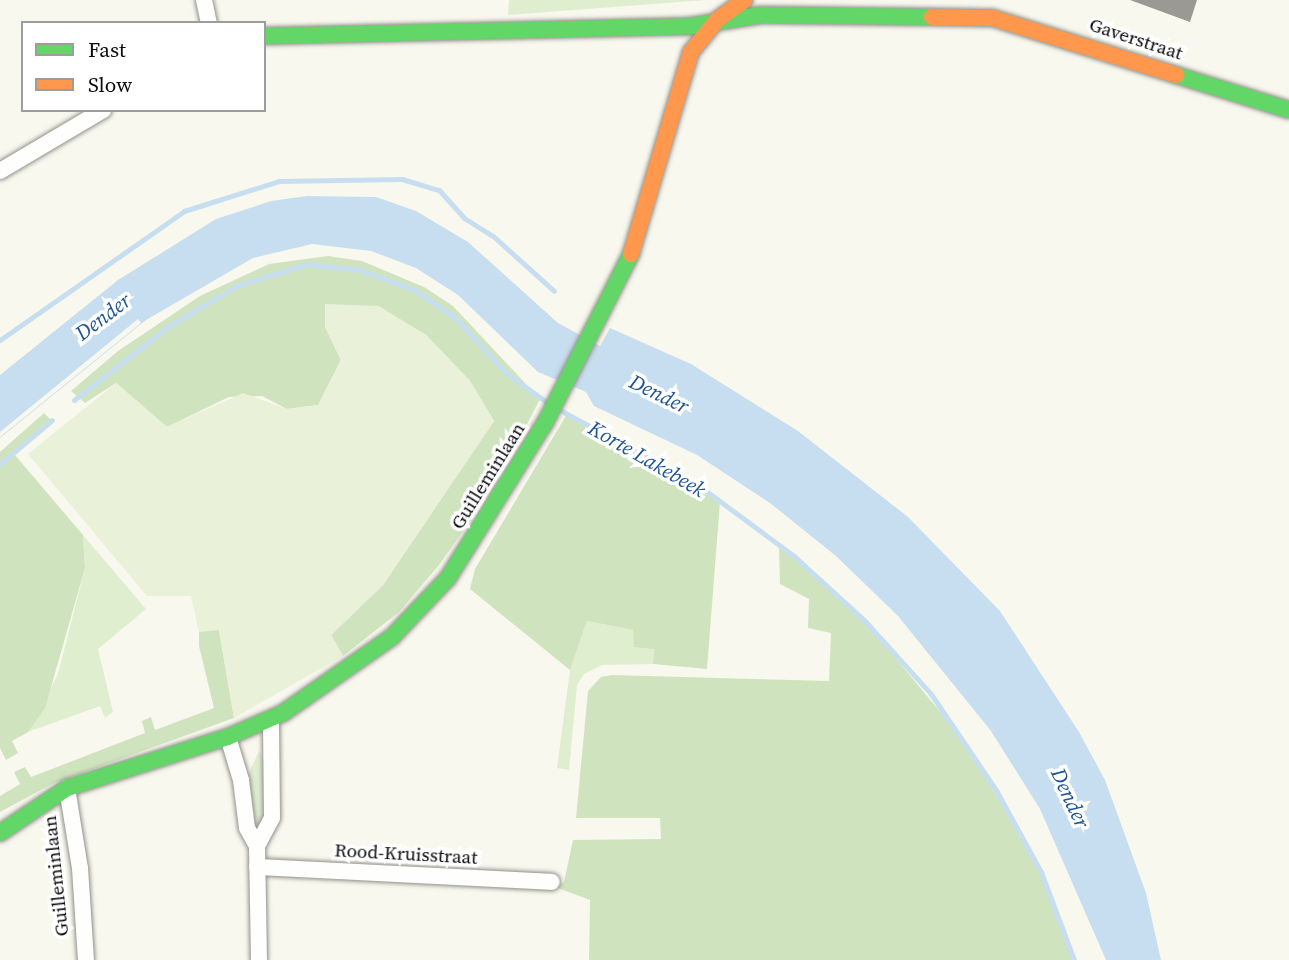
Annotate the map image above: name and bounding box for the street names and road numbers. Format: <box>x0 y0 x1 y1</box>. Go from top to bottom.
street label: Gaverstraat <box>1086 13 1186 65</box>
street label: Guilleminlaan <box>446 419 530 533</box>
street label: Guilleminlaan <box>38 815 74 937</box>
street label: Rood-Kruisstraat <box>334 839 478 869</box>

